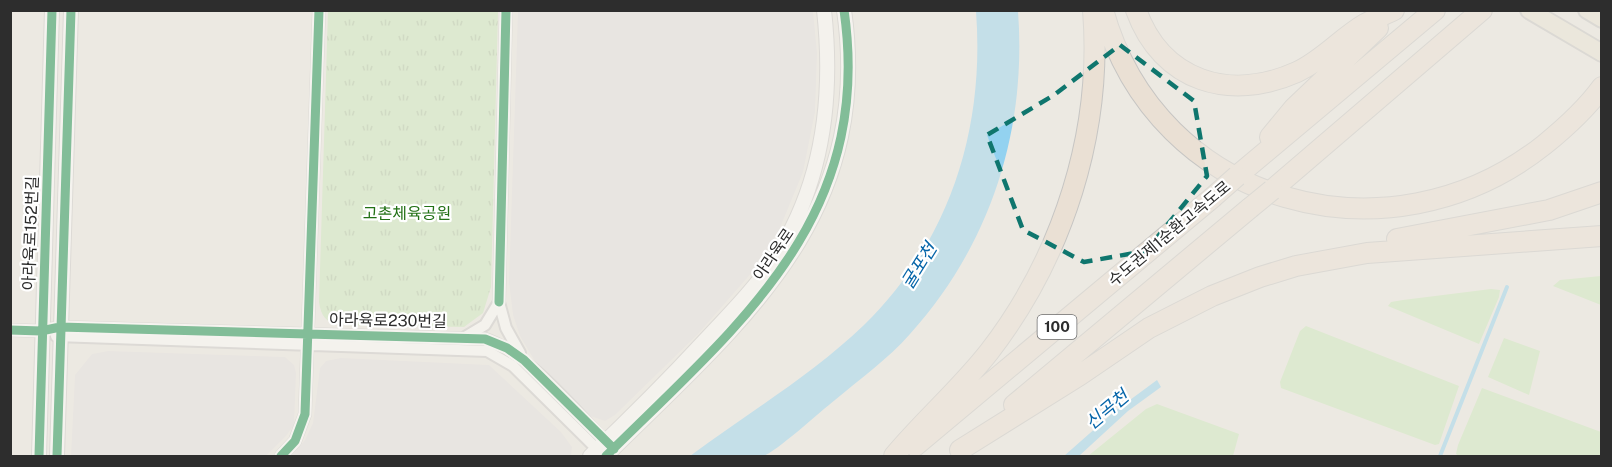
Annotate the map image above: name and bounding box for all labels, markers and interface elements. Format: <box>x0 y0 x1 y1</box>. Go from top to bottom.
street label: 아라육로152번길 <box>19 175 42 291</box>
street label: 수도권제1순환고속도로 <box>1104 177 1235 290</box>
park label: 고촌체육공원 <box>363 204 451 223</box>
street label: 아라육로 <box>749 224 798 284</box>
water label: 굴포천 <box>897 237 942 292</box>
street label: 아라육로230번길 <box>329 310 447 331</box>
road number: 100 <box>1038 315 1076 339</box>
water label: 신곡천 <box>1081 384 1134 434</box>

